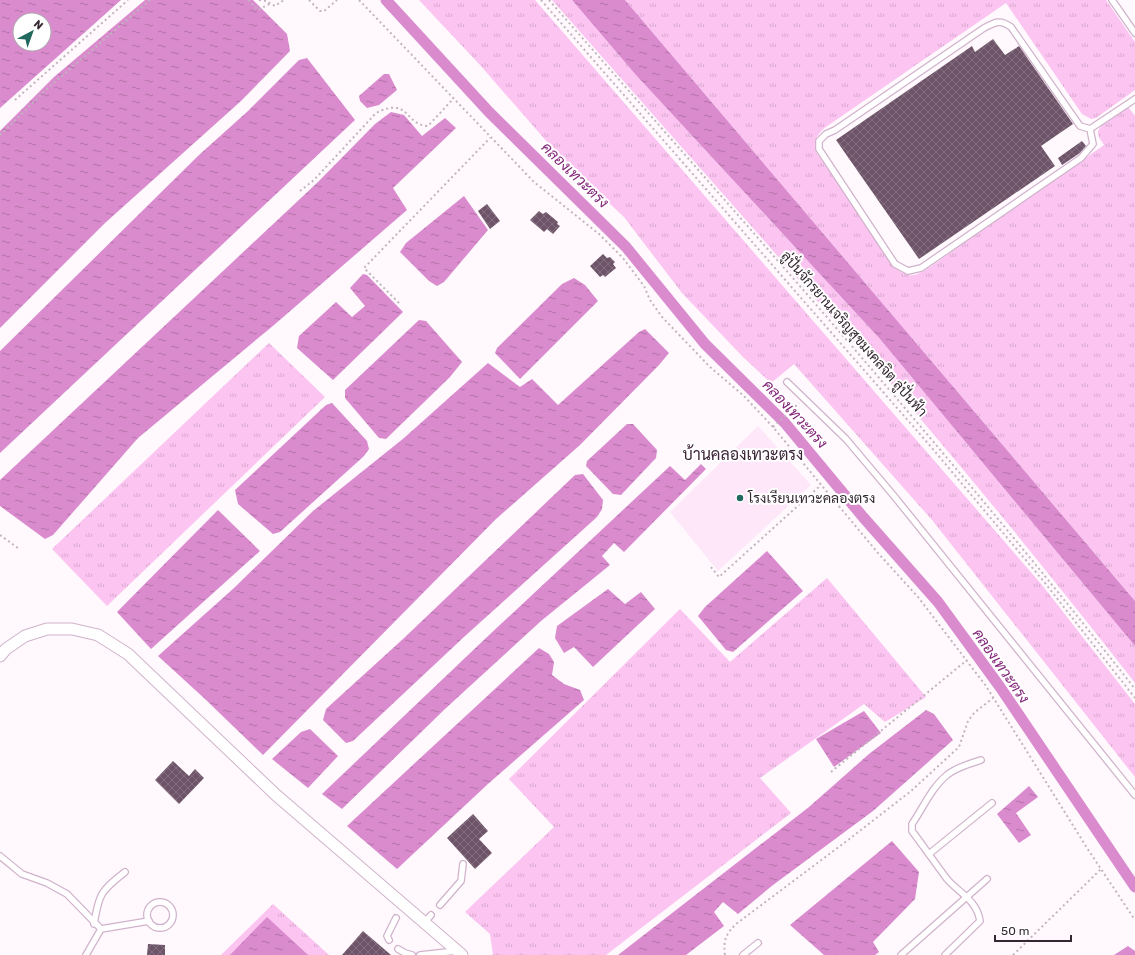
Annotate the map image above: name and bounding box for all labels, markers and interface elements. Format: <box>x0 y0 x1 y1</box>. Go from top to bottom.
north arrow <box>12 12 52 52</box>
text: N <box>31 17 46 32</box>
water label: คลองเทวะตรง <box>538 138 613 212</box>
street label: ลู่ปั่นจักรยานเจริญสุขมงคลจิต ลู่ปั่นฟ้า <box>777 245 933 421</box>
water label: คลองเทวะตรง <box>759 376 831 452</box>
district label: บ้านคลองเทวะตรง <box>683 444 803 464</box>
place label: โรงเรียนเทวะคลองตรง <box>747 489 875 507</box>
marker: โรงเรียนเทวะคลองตรง <box>735 493 745 503</box>
water label: คลองเทวะตรง <box>969 625 1033 707</box>
scale bar <box>995 917 1071 943</box>
text: 50 m <box>1001 924 1029 938</box>

